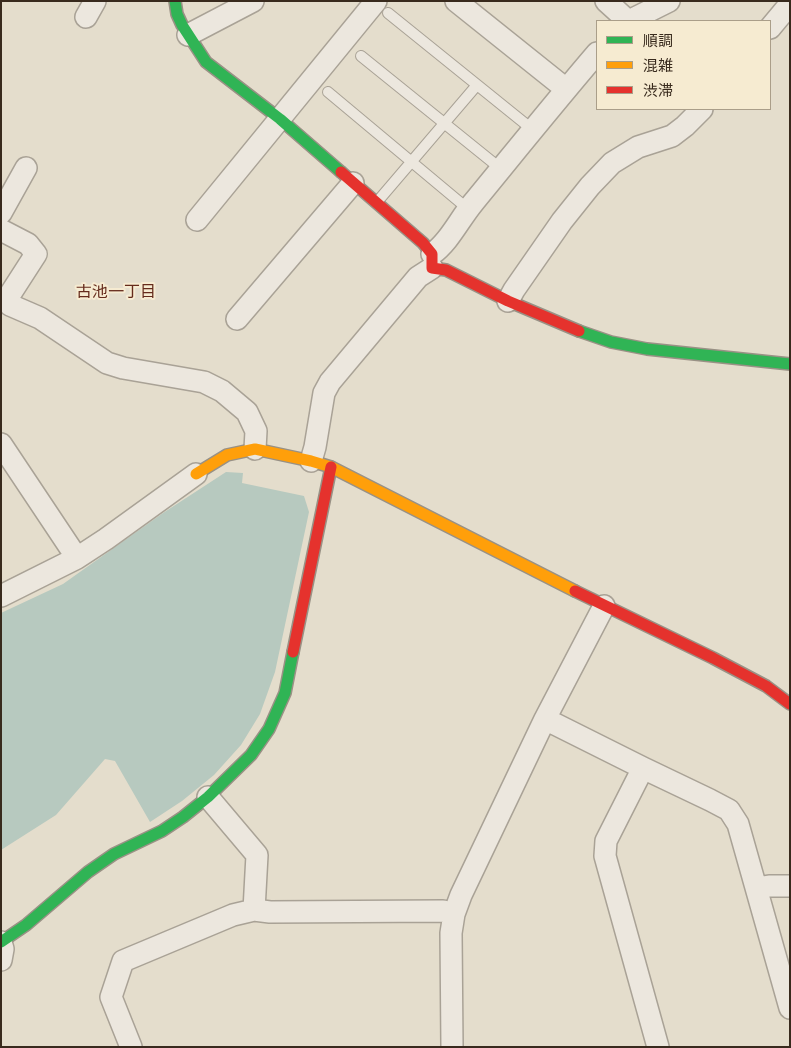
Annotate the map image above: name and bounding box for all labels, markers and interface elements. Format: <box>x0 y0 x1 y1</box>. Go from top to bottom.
legend <box>596 20 771 110</box>
text: 順調 <box>643 33 673 49</box>
text: 混雑 <box>643 58 673 74</box>
text: 渋滞 <box>643 83 673 99</box>
district label: 古池一丁目 <box>76 282 156 302</box>

